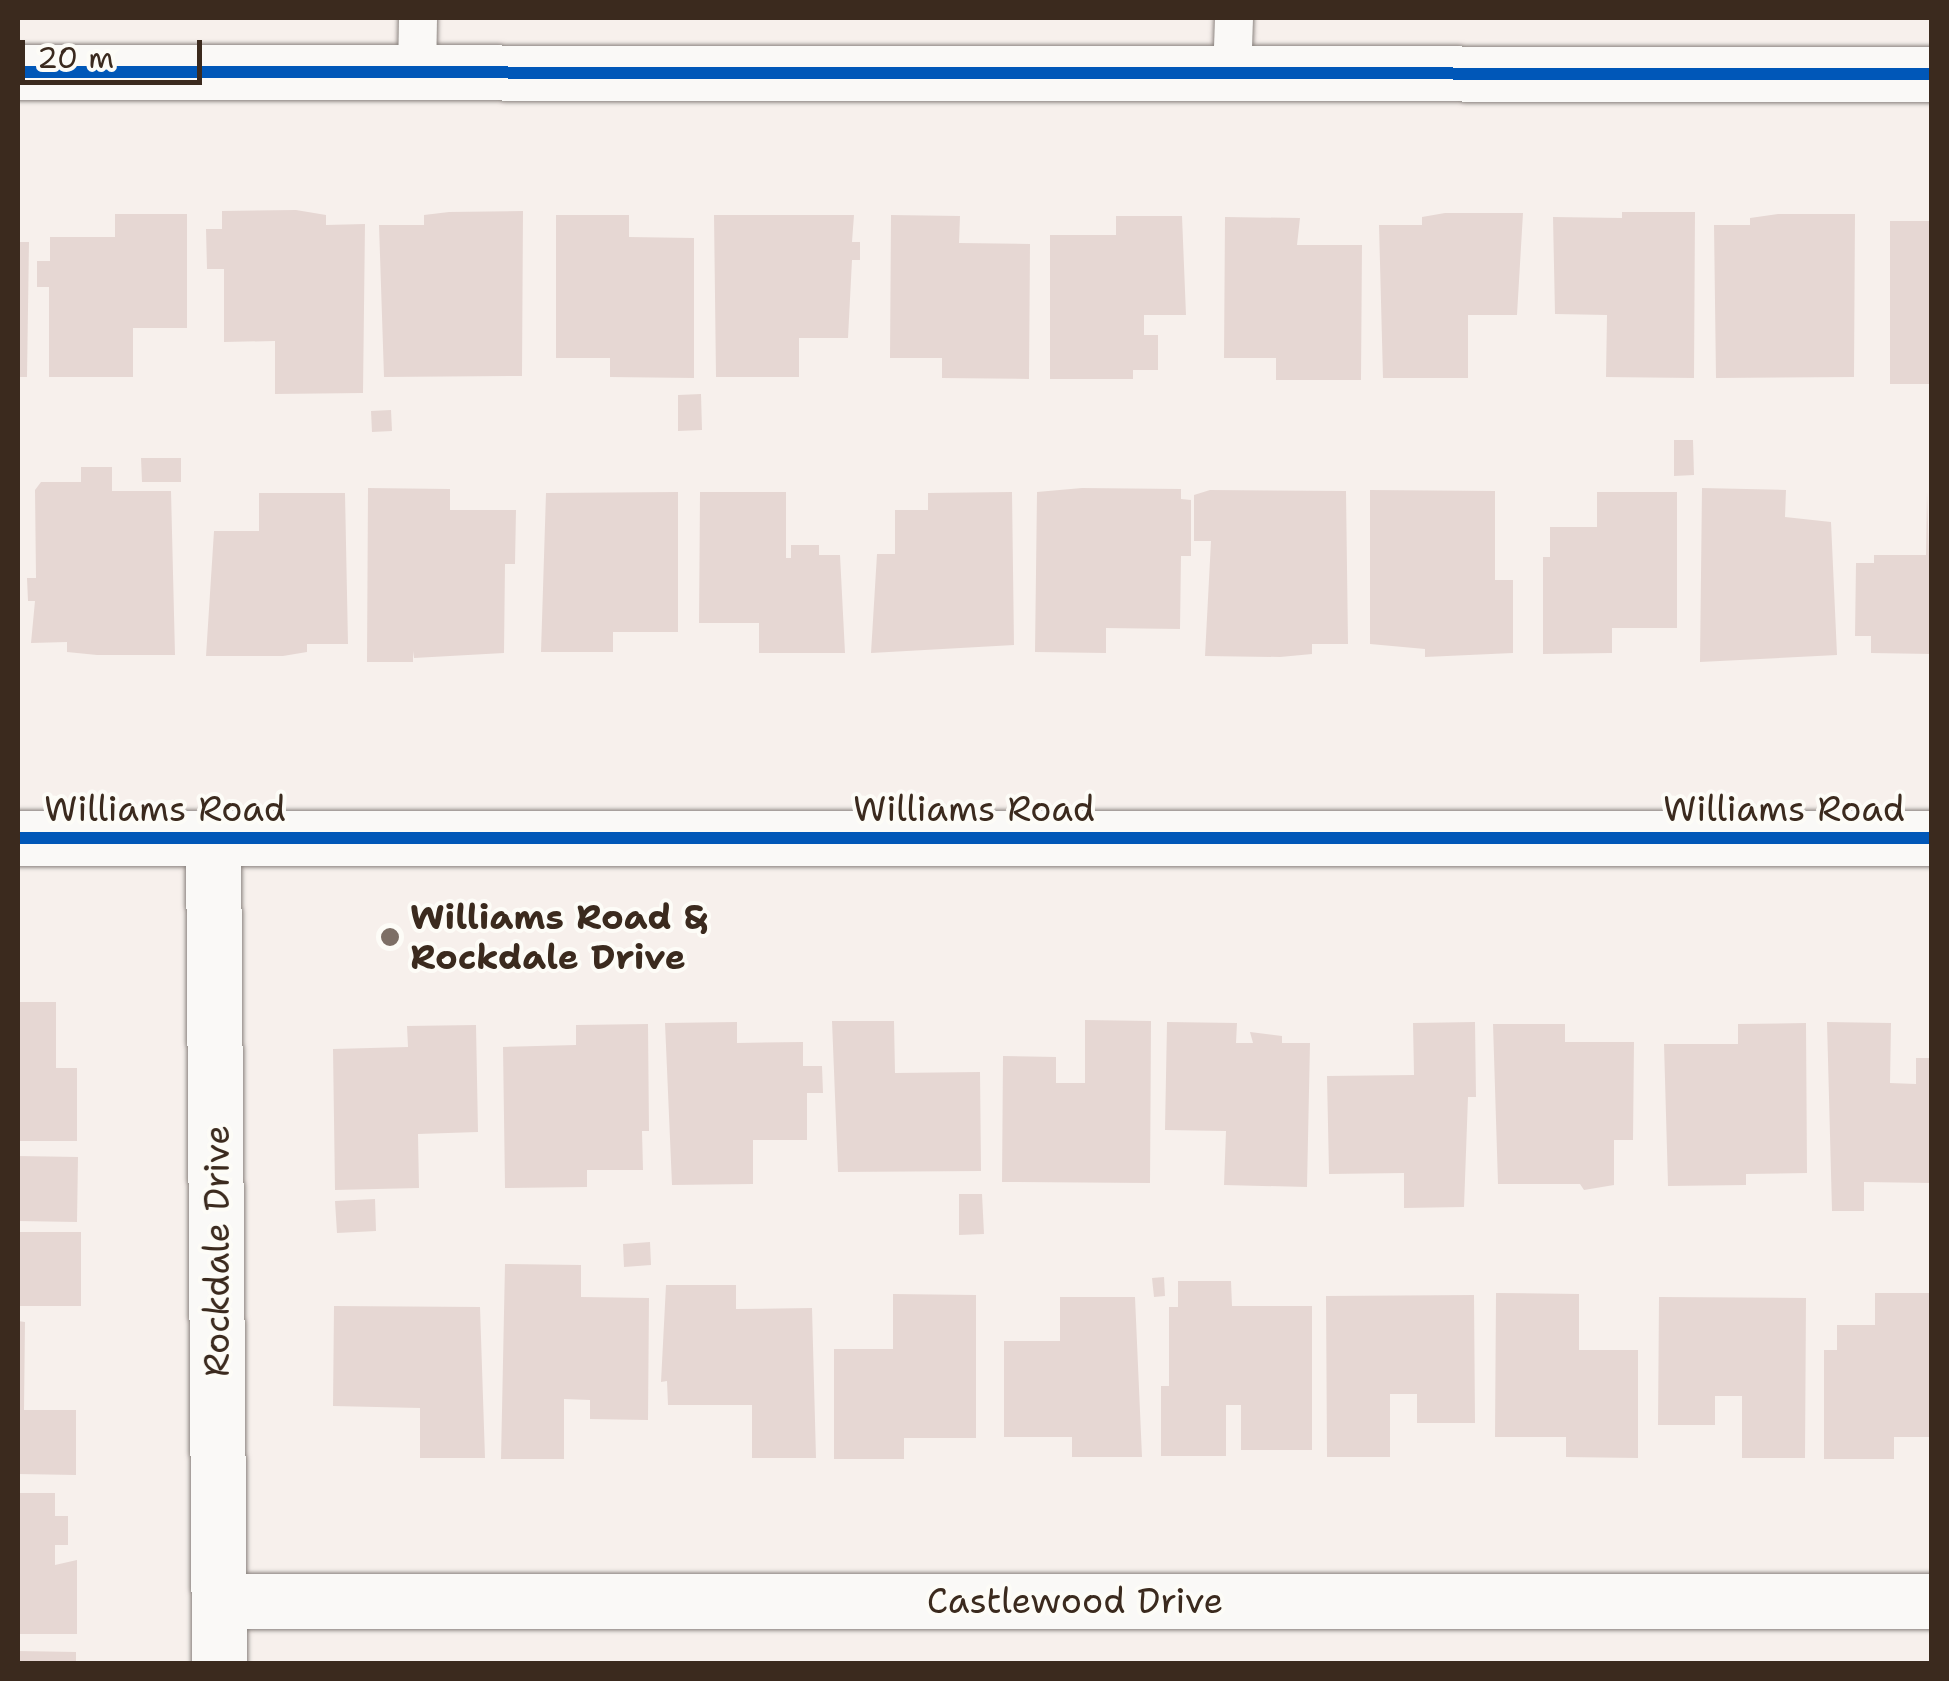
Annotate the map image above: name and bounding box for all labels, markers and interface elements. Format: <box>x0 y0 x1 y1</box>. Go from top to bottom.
scale bar <box>25 20 208 82</box>
text: 20 m <box>37 37 114 78</box>
street label: Williams Road <box>44 788 286 830</box>
street label: Williams Road <box>853 788 1095 830</box>
street label: Williams Road <box>1663 788 1905 830</box>
place label: Williams Road & Rockdale Drive <box>410 896 708 978</box>
marker: Williams Road & Rockdale Drive <box>379 926 401 948</box>
street label: Rockdale Drive <box>196 1125 238 1377</box>
street label: Castlewood Drive <box>927 1580 1223 1622</box>

